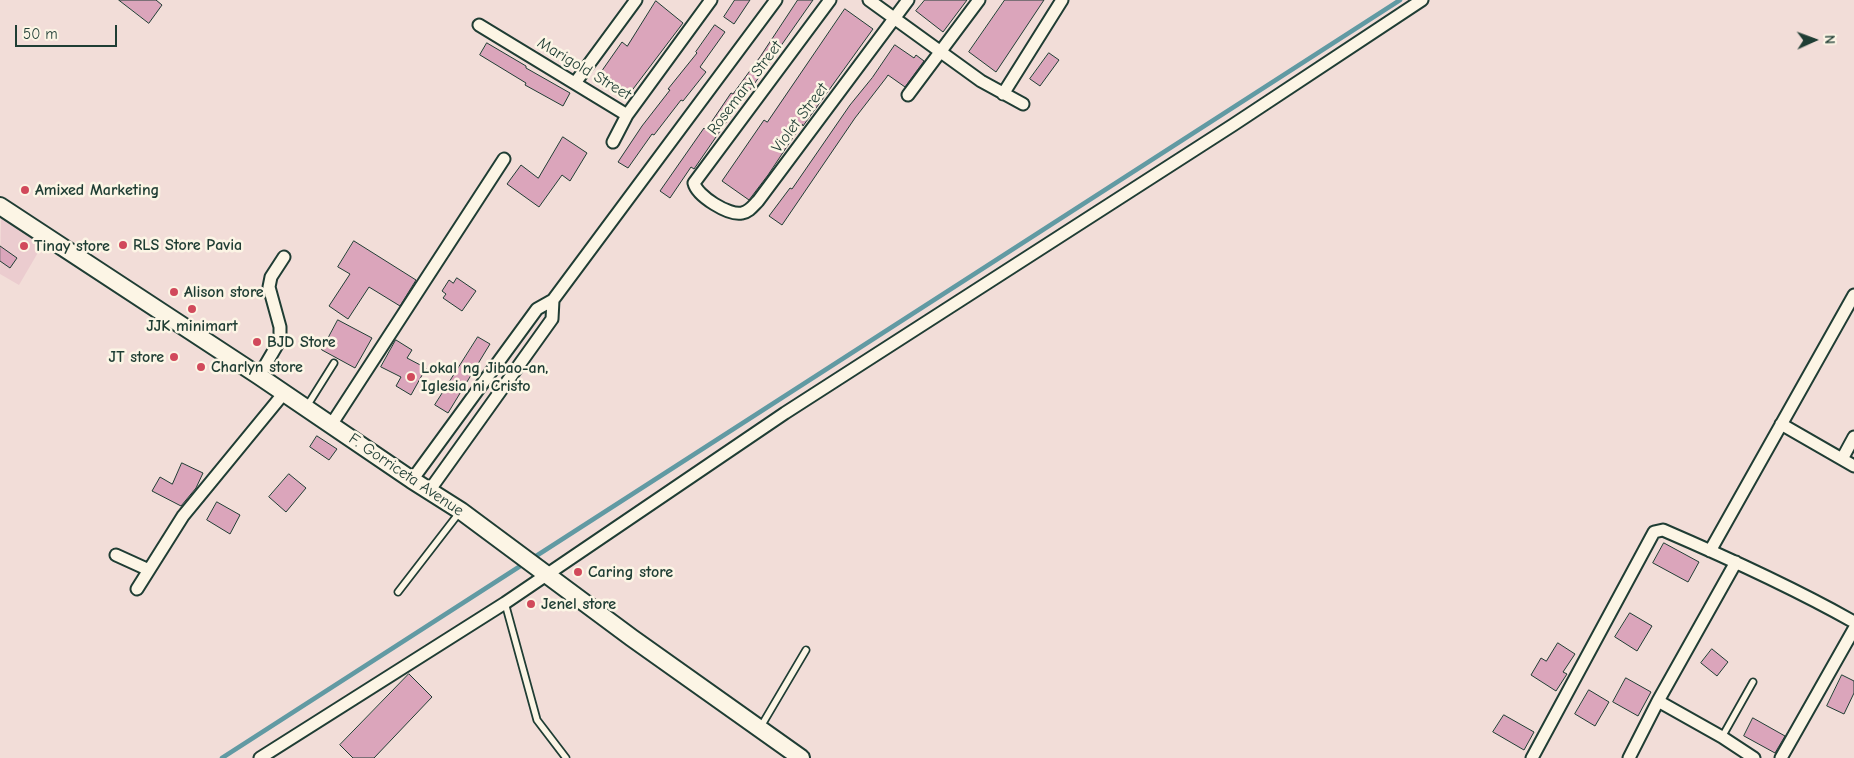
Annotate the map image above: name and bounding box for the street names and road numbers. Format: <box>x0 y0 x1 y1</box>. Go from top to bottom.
street label: Marigold Street <box>534 33 634 105</box>
street label: Rosemary Street <box>703 37 787 139</box>
street label: Violet Street <box>768 79 832 157</box>
street label: F. Gorriceta Avenue <box>345 429 467 521</box>

